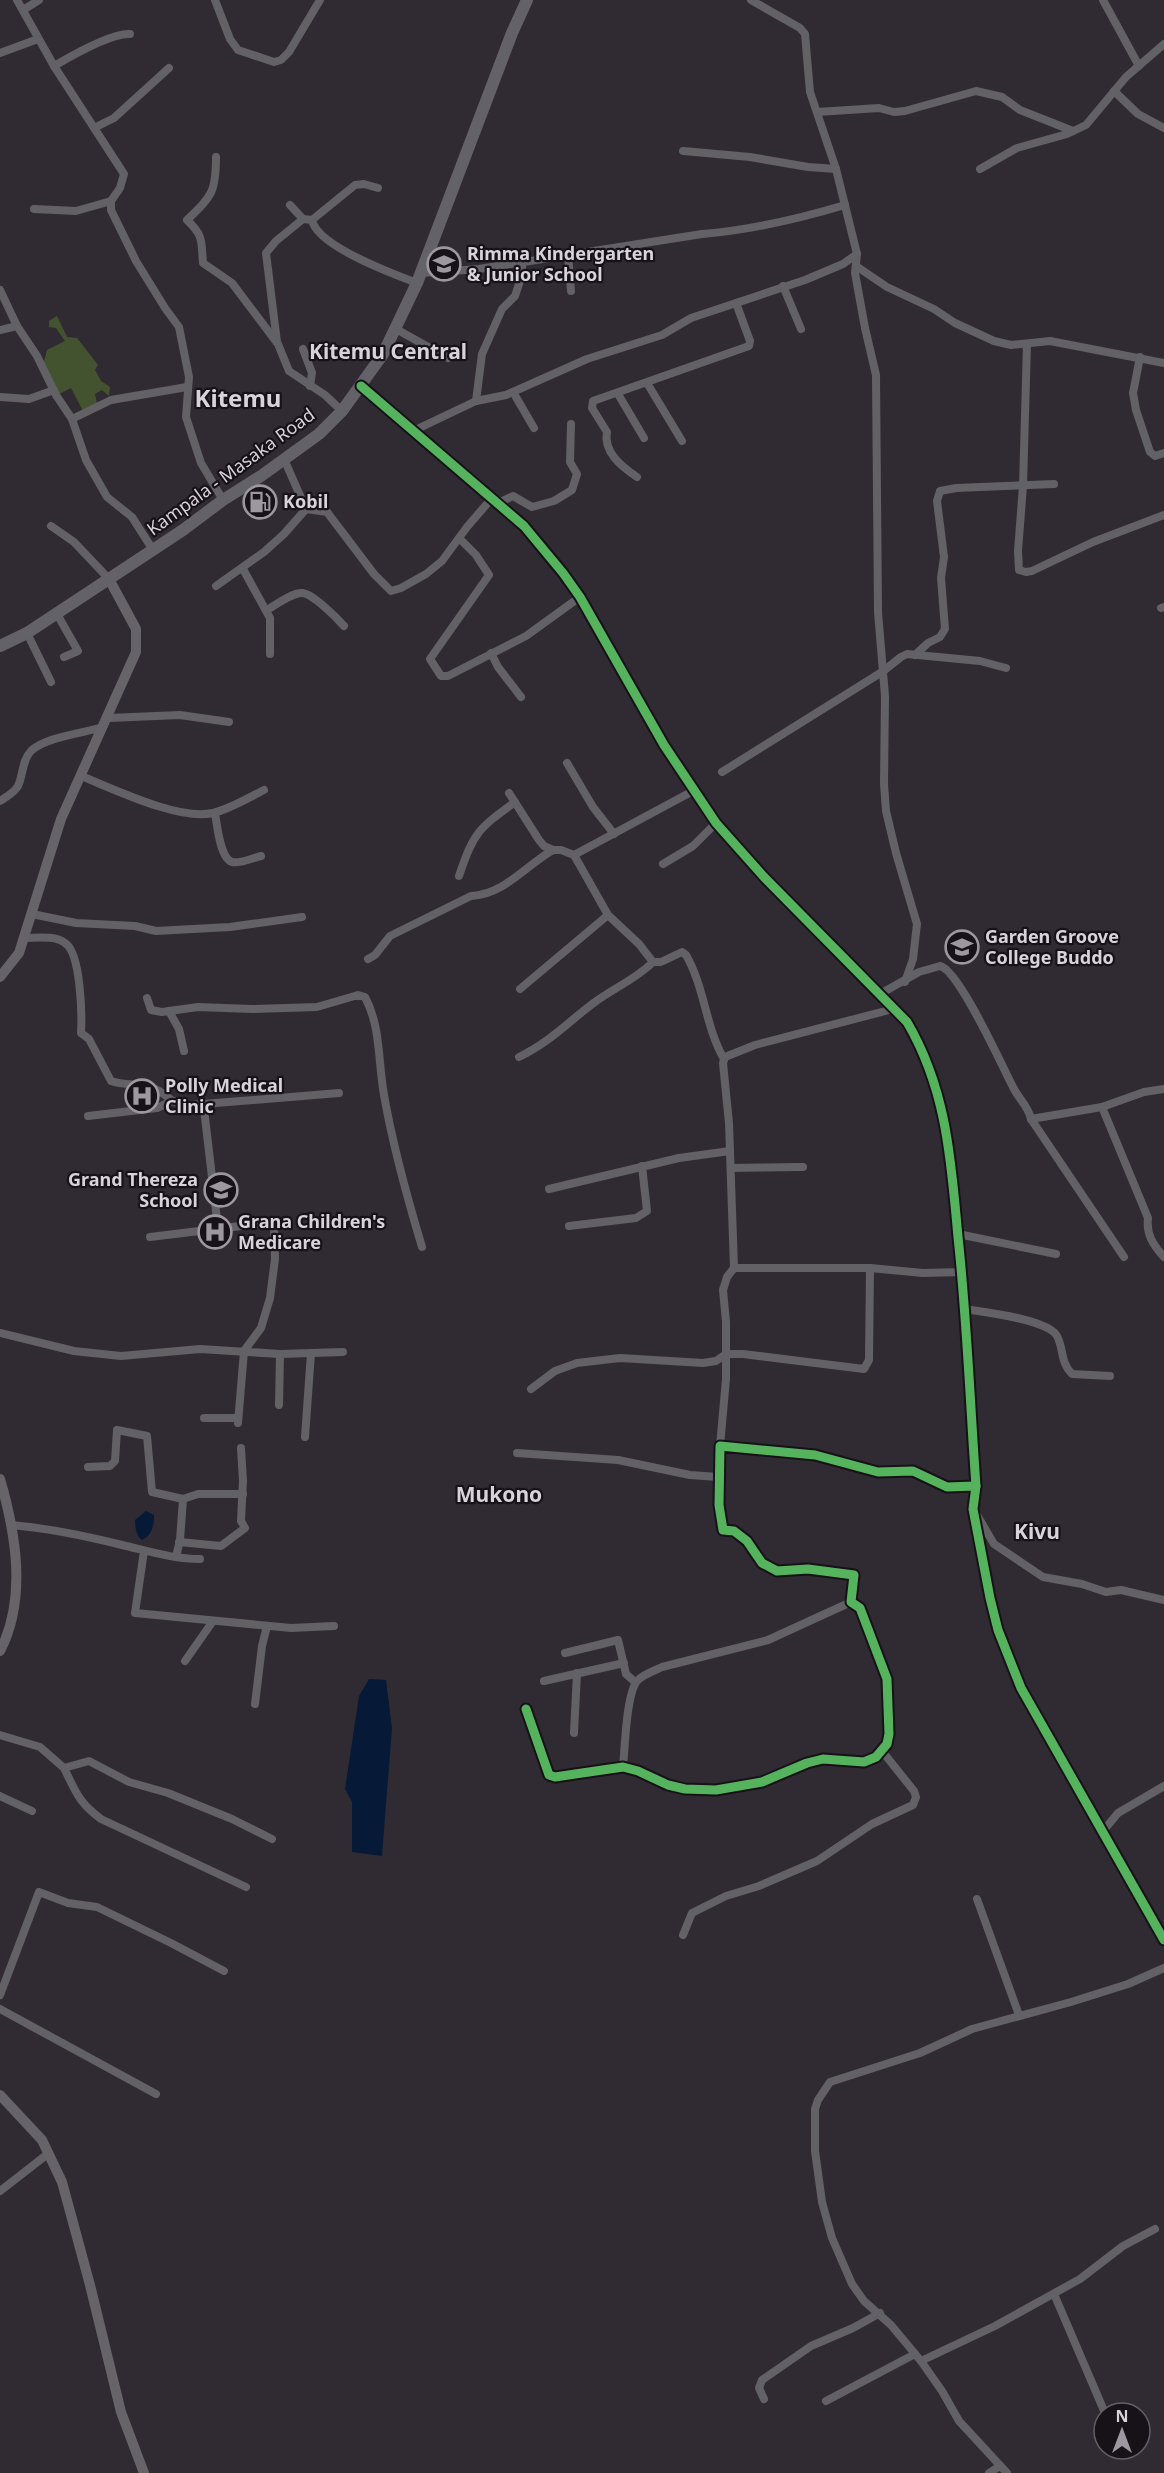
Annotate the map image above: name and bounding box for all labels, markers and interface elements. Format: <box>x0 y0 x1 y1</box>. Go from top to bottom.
place label: Rimma Kindergarten & Junior School <box>467 241 654 286</box>
school or university icon: Rimma Kindergarten & Junior School <box>426 246 462 282</box>
district label: Kitemu Central <box>309 337 467 365</box>
district label: Kitemu <box>195 381 281 414</box>
street label: Kampala - Masaka Road <box>142 402 319 540</box>
fuel station icon: Kobil <box>242 484 278 520</box>
place label: Kobil <box>283 489 328 513</box>
place label: Garden Groove College Buddo <box>985 924 1119 969</box>
school or university icon: Garden Groove College Buddo <box>944 929 980 965</box>
place label: Polly Medical Clinic <box>165 1073 283 1118</box>
hospital icon: Polly Medical Clinic <box>124 1078 160 1114</box>
place label: Grand Thereza School <box>68 1167 198 1212</box>
school or university icon: Grand Thereza School <box>203 1172 239 1208</box>
place label: Grana Children's Medicare <box>238 1209 385 1254</box>
hospital icon: Grana Children's Medicare <box>197 1214 233 1250</box>
district label: Mukono <box>456 1480 542 1508</box>
district label: Kivu <box>1014 1517 1060 1545</box>
north arrow <box>1092 2401 1152 2461</box>
text: N <box>1115 2405 1129 2427</box>

